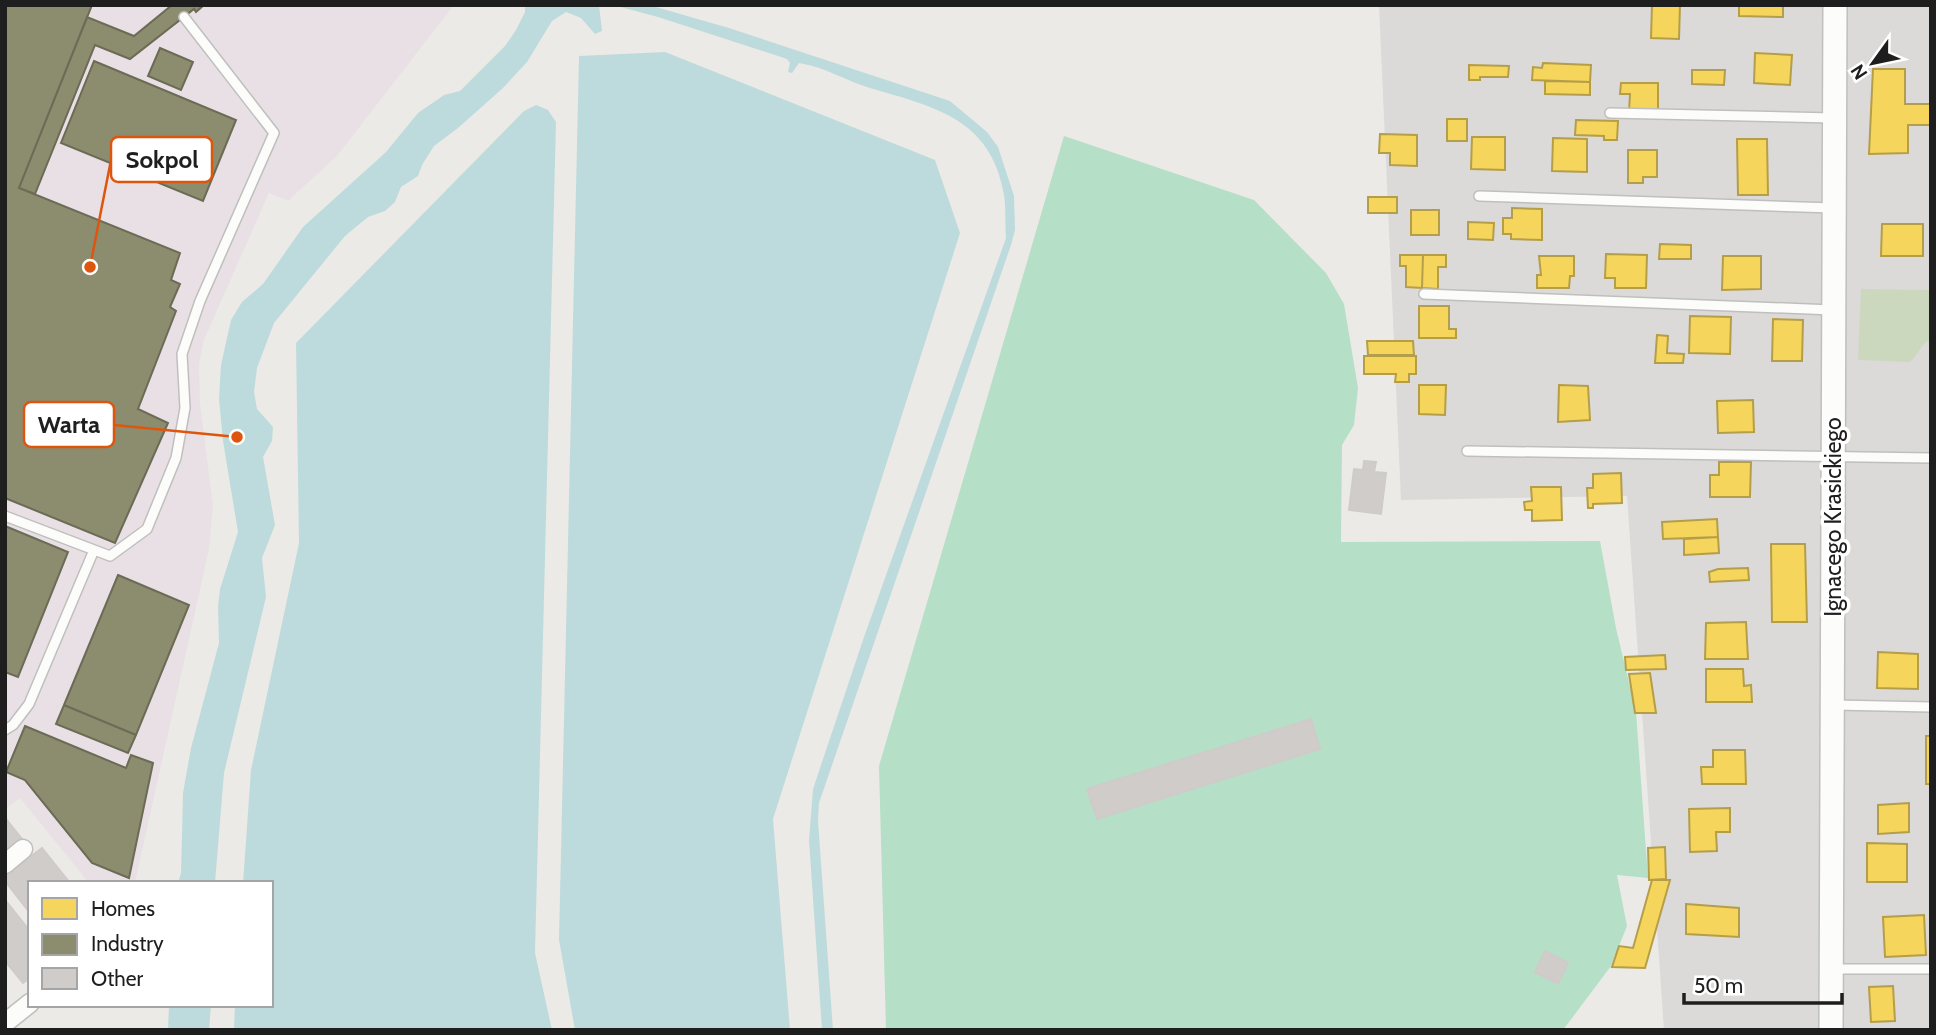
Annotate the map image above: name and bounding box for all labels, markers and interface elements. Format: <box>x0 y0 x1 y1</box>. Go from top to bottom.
north arrow <box>1838 28 1908 98</box>
text: N <box>1846 60 1872 84</box>
callout: Sokpol <box>111 137 212 182</box>
text: Sokpol <box>126 145 198 174</box>
callout: Warta <box>24 402 114 447</box>
text: Warta <box>38 410 100 439</box>
street label: Ignacego Krasickiego <box>1819 417 1847 617</box>
legend <box>28 881 273 1007</box>
text: Homes <box>91 896 155 921</box>
text: Industry <box>91 931 164 956</box>
scale bar <box>1684 962 1842 1006</box>
text: Other <box>91 966 143 991</box>
text: 50 m <box>1694 973 1743 998</box>

